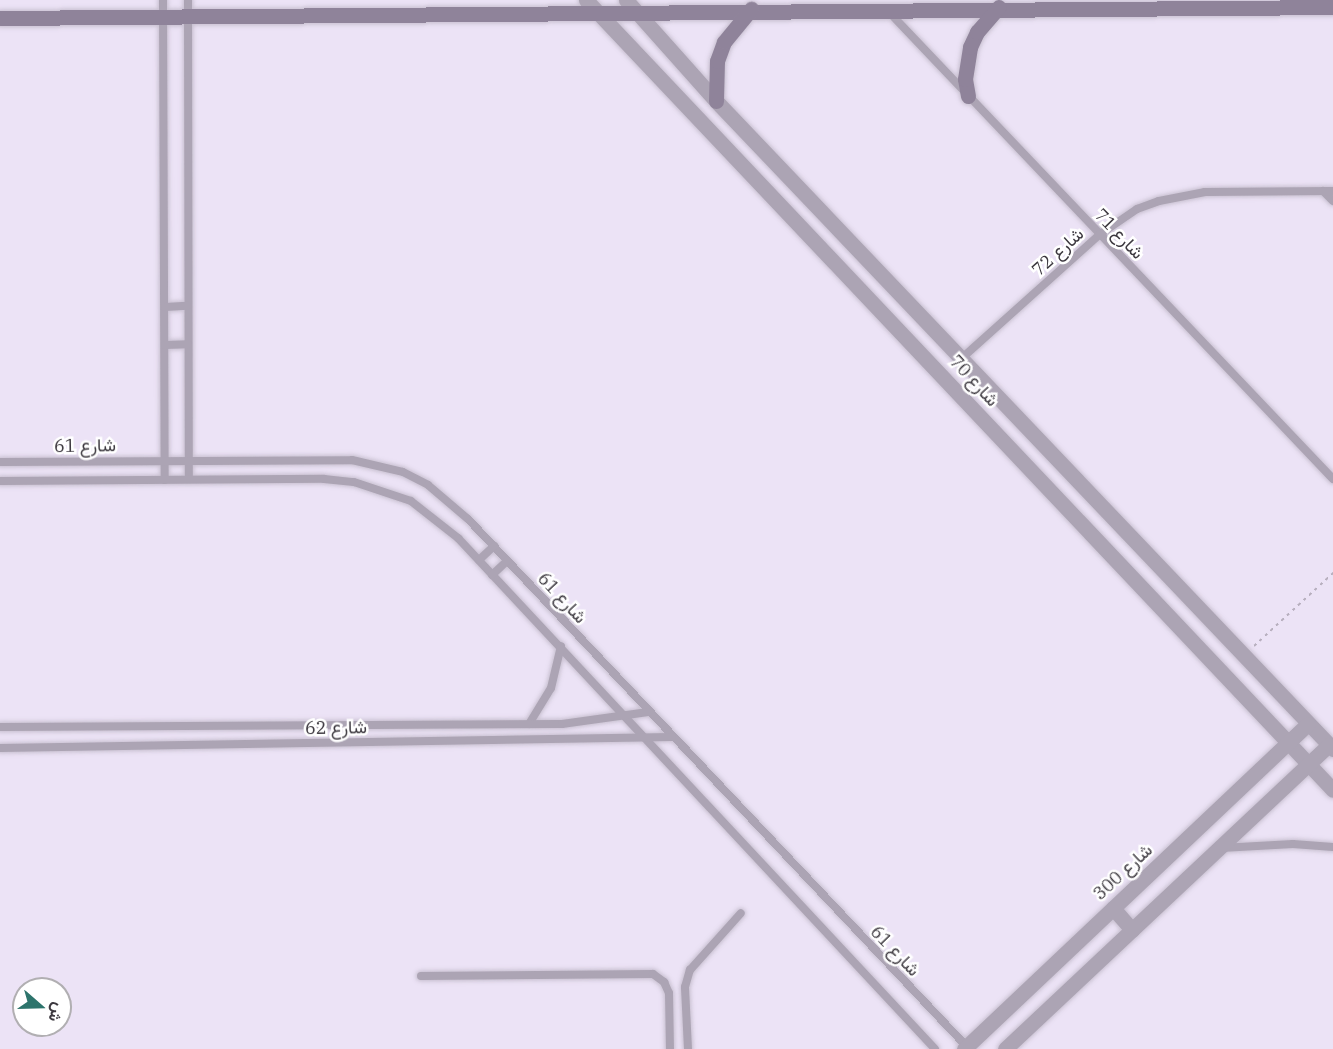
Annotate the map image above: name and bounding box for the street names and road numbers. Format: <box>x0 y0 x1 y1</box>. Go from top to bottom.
street label: شارع 71 <box>1090 204 1148 264</box>
street label: شارع 72 <box>1028 223 1088 281</box>
street label: شارع 70 <box>945 351 1003 411</box>
street label: شارع 61 <box>54 435 116 457</box>
street label: شارع 61 <box>533 568 591 628</box>
street label: شارع 62 <box>305 717 367 739</box>
street label: شارع 300 <box>1089 839 1157 905</box>
street label: شارع 61 <box>866 921 924 981</box>

